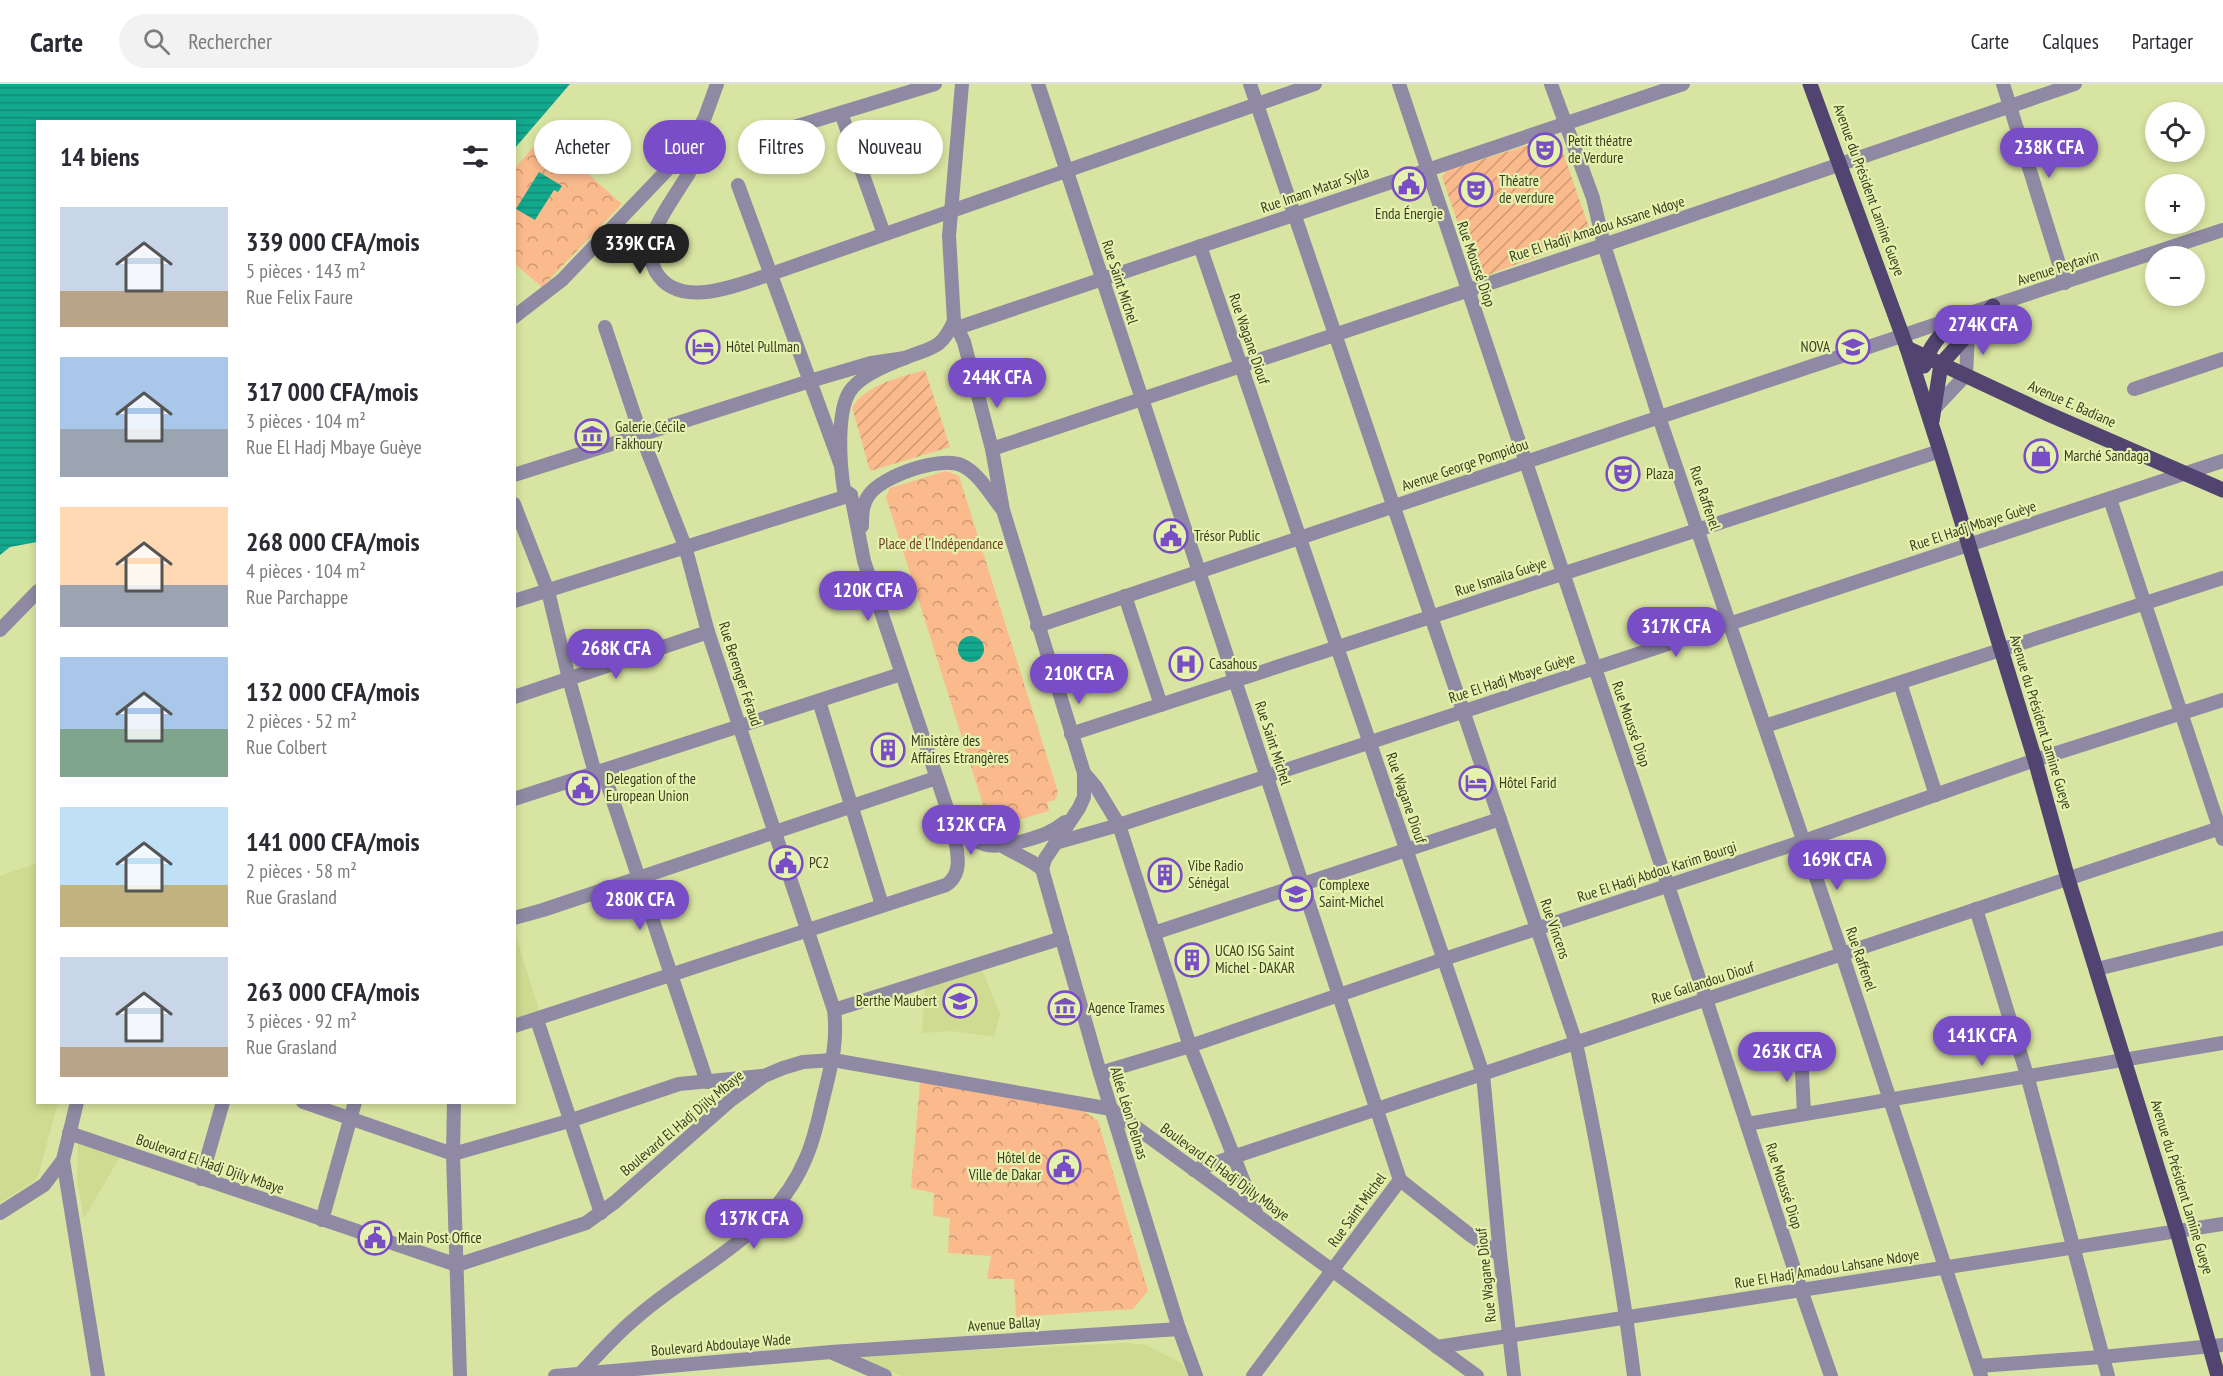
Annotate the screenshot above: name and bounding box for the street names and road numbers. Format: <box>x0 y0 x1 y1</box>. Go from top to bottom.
street label: Avenue du Président Lamine Gueye <box>1829 101 1909 278</box>
street label: Rue Imam Matar Sylla <box>1258 162 1371 217</box>
street label: Rue El Hadji Amadou Assane Ndoye <box>1507 191 1687 266</box>
street label: Rue Moussé Diop <box>1453 219 1500 309</box>
street label: Rue Saint Michel <box>1098 237 1143 327</box>
street label: Avenue Peytavin <box>2015 245 2101 290</box>
street label: Rue Wagane Diouf <box>1225 291 1274 388</box>
street label: Avenue E. Badiane <box>2025 376 2119 431</box>
street label: Avenue George Pompidou <box>1399 434 1531 495</box>
street label: Rue Raffenel <box>1686 463 1725 533</box>
street label: Rue El Hadj Mbaye Guèye <box>1907 496 2038 555</box>
street label: Rue Ismaila Guèye <box>1453 553 1549 600</box>
street label: Rue Berenger Féraud <box>715 619 766 728</box>
street label: Avenue du Président Lamine Gueye <box>2006 632 2077 811</box>
street label: Rue El Hadj Mbaye Guèye <box>1446 648 1577 707</box>
street label: Rue Moussé Diop <box>1608 679 1655 769</box>
street label: Rue Saint Michel <box>1251 698 1296 788</box>
street label: Rue Wagane Diouf <box>1382 750 1431 847</box>
street label: Rue El Hadj Abdou Karim Bourgi <box>1575 837 1739 906</box>
street label: Rue Vincens <box>1536 896 1575 961</box>
street label: Rue Raffenel <box>1842 924 1881 994</box>
street label: Rue Gallandou Diouf <box>1649 957 1758 1008</box>
street label: Allée Léon Delmas <box>1106 1064 1153 1161</box>
street label: Boulevard El Hadj Djily Mbaye <box>616 1065 747 1180</box>
street label: Avenue du Président Lamine Gueye <box>2147 1097 2218 1276</box>
street label: Boulevard El Hadj Djily Mbaye <box>1157 1118 1294 1225</box>
street label: Boulevard El Hadj Djily Mbaye <box>134 1129 287 1198</box>
street label: Rue Moussé Diop <box>1762 1140 1807 1231</box>
street label: Rue Saint Michel <box>1323 1168 1390 1251</box>
street label: Rue Wagane Diouf <box>1471 1226 1500 1323</box>
street label: Rue El Hadj Amadou Lahsane Ndoye <box>1733 1245 1921 1292</box>
street label: Avenue Ballay <box>967 1311 1041 1336</box>
street label: Boulevard Abdoulaye Wade <box>650 1329 792 1360</box>

